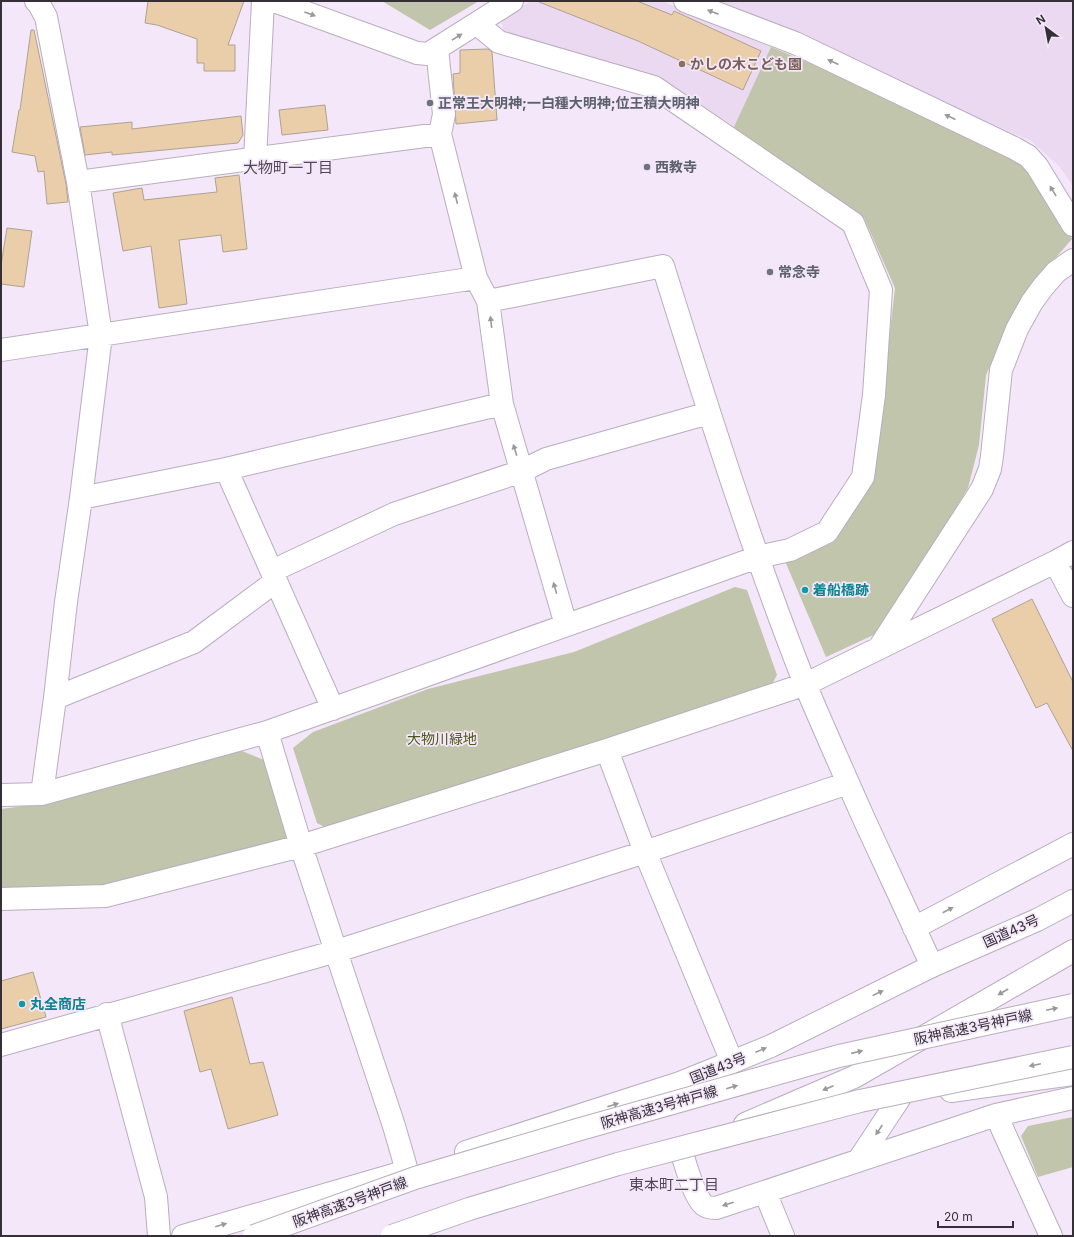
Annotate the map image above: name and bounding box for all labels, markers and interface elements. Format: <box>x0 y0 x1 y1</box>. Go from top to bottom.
one-way arrow <box>706 8 718 14</box>
north arrow <box>1026 8 1066 48</box>
text: N <box>1033 11 1048 28</box>
one-way arrow <box>305 12 317 18</box>
one-way arrow <box>451 33 463 40</box>
place label: かしの木こども園 <box>690 55 802 72</box>
marker: かしの木こども園 <box>677 59 687 69</box>
one-way arrow <box>827 59 839 65</box>
place label: 正常王大明神;一白種大明神;位王積大明神 <box>438 94 700 111</box>
marker: 正常王大明神;一白種大明神;位王積大明神 <box>425 98 435 108</box>
one-way arrow <box>945 114 956 120</box>
district label: 大物町一丁目 <box>243 158 333 177</box>
place label: 西教寺 <box>655 158 697 175</box>
marker: 西教寺 <box>642 162 652 172</box>
one-way arrow <box>1049 185 1056 197</box>
one-way arrow <box>453 192 459 204</box>
place label: 常念寺 <box>778 263 820 280</box>
marker: 常念寺 <box>765 267 775 277</box>
one-way arrow <box>488 316 494 328</box>
one-way arrow <box>512 443 518 455</box>
place label: 着船橋跡 <box>813 581 869 598</box>
one-way arrow <box>552 582 558 594</box>
marker: 着船橋跡 <box>800 585 810 595</box>
park label: 大物川緑地 <box>407 730 477 747</box>
one-way arrow <box>943 907 954 913</box>
street label: 国道43号 <box>980 911 1042 950</box>
one-way arrow <box>997 988 1009 995</box>
one-way arrow <box>872 990 883 996</box>
place label: 丸全商店 <box>30 995 86 1012</box>
marker: 丸全商店 <box>17 999 27 1009</box>
street label: 阪神高速3号神戸線 <box>912 1006 1034 1047</box>
one-way arrow <box>1046 1006 1058 1012</box>
one-way arrow <box>755 1047 766 1053</box>
street label: 国道43号 <box>687 1048 749 1087</box>
one-way arrow <box>851 1049 863 1055</box>
one-way arrow <box>1029 1062 1041 1068</box>
street label: 阪神高速3号神戸線 <box>599 1082 719 1131</box>
one-way arrow <box>725 1083 738 1089</box>
one-way arrow <box>821 1086 833 1092</box>
one-way arrow <box>607 1102 619 1108</box>
one-way arrow <box>875 1125 883 1135</box>
street label: 阪神高速3号神戸線 <box>290 1173 409 1230</box>
district label: 東本町二丁目 <box>629 1175 719 1194</box>
one-way arrow <box>721 1201 733 1207</box>
scale bar <box>938 1203 1013 1229</box>
text: 20 m <box>944 1209 973 1224</box>
one-way arrow <box>215 1222 227 1228</box>

